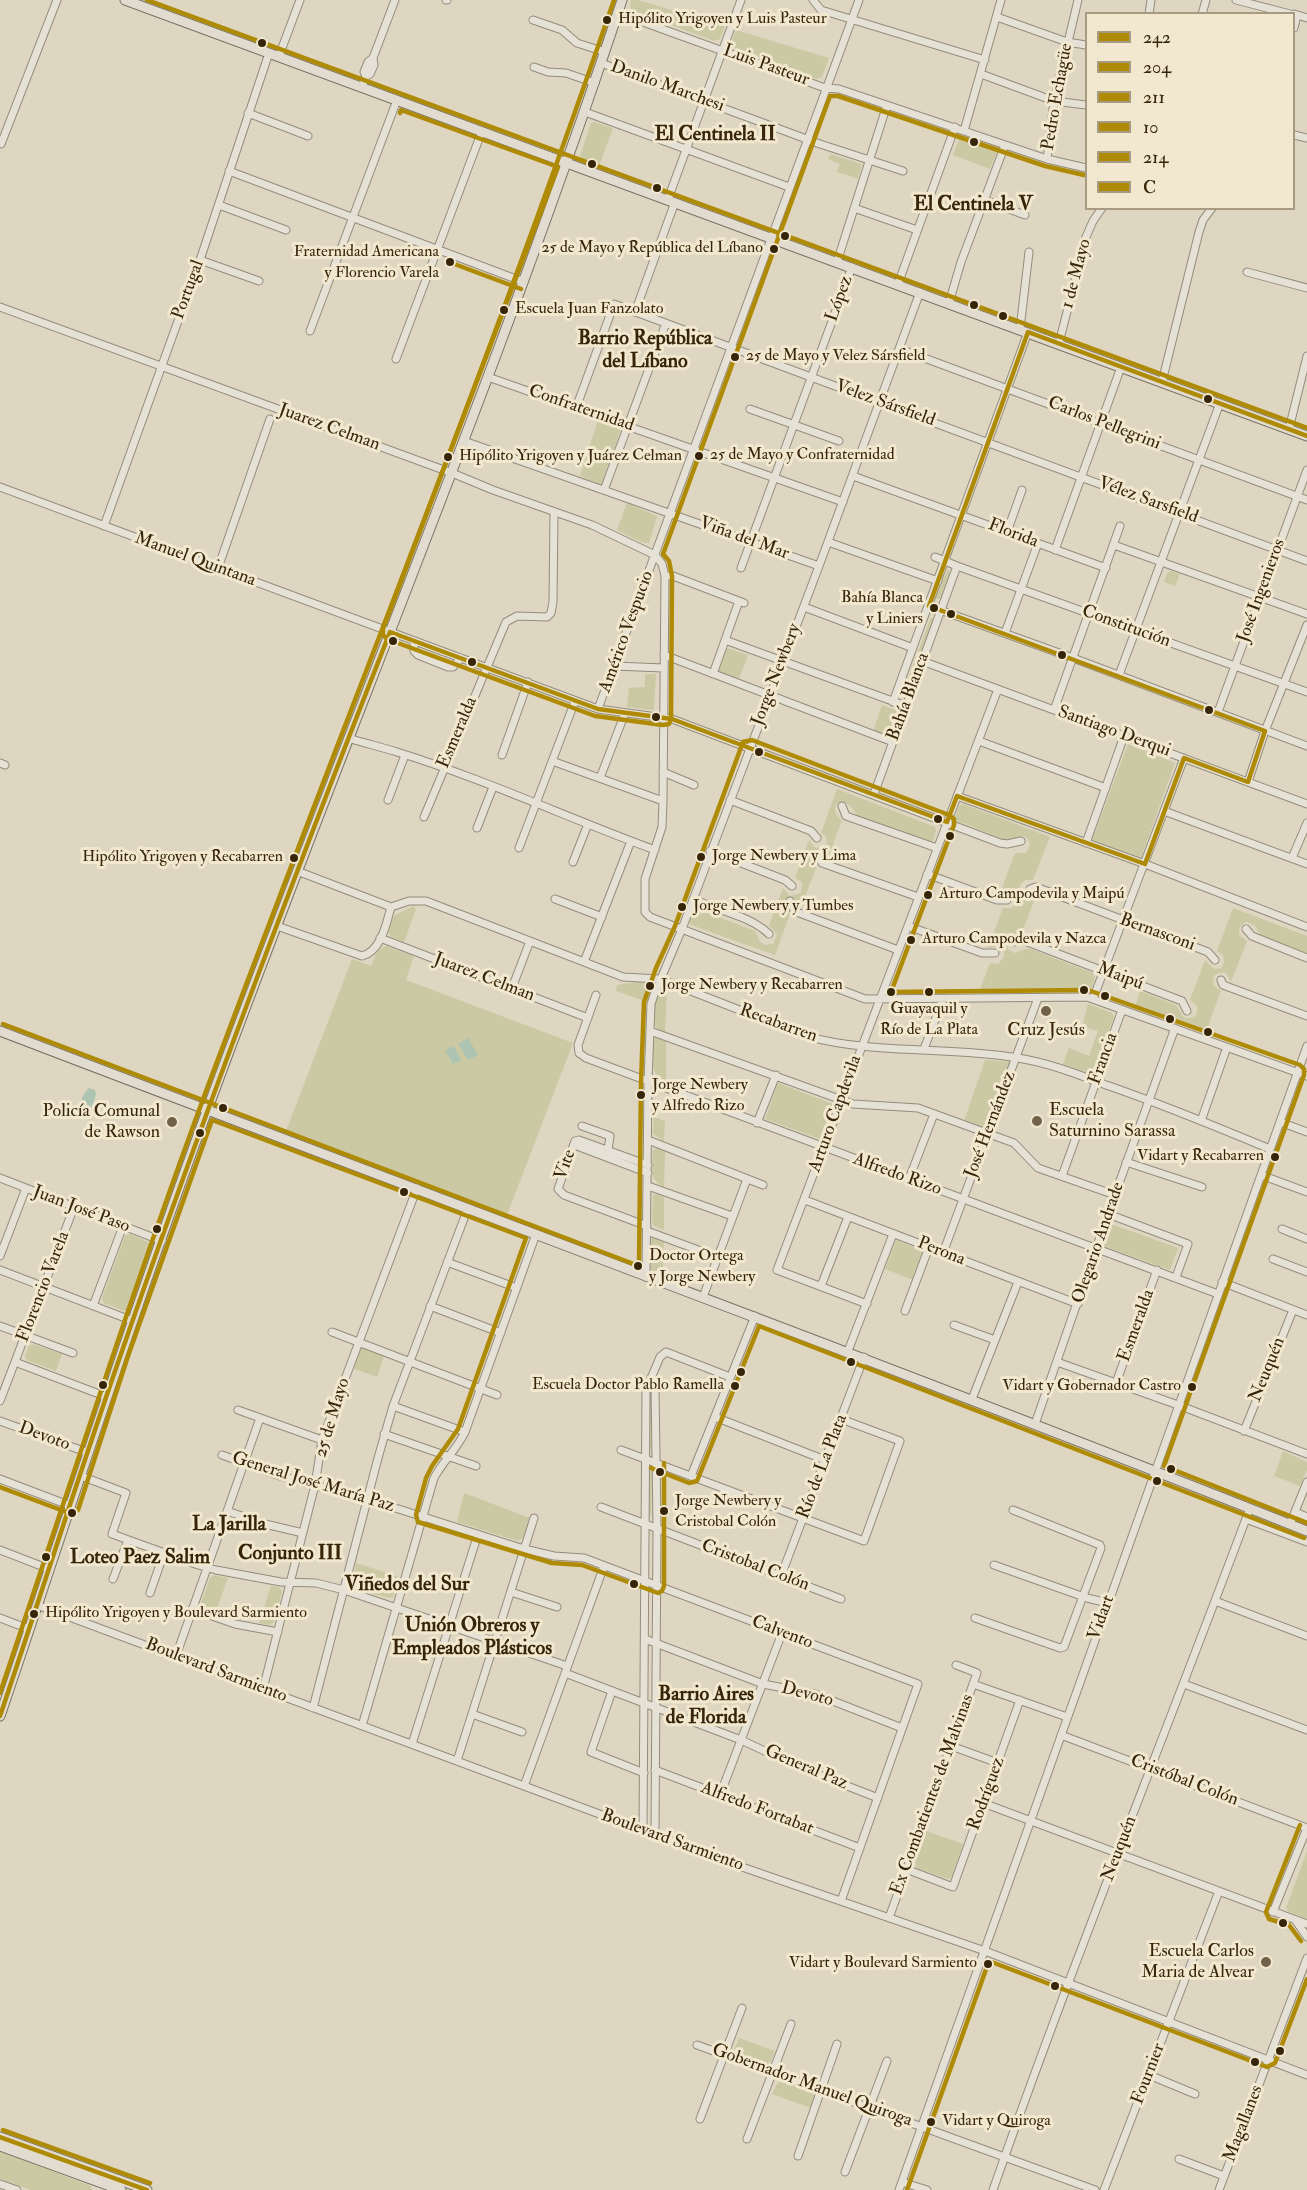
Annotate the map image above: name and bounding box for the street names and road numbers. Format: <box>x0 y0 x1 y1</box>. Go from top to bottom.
street label: Luis Pasteur <box>720 40 812 92</box>
street label: Pedro Echagüe <box>1038 42 1078 152</box>
street label: Danilo Marchesi <box>607 56 727 118</box>
street label: 1 de Mayo <box>1057 237 1097 311</box>
street label: Portugal <box>168 257 210 323</box>
street label: López <box>822 273 858 325</box>
street label: Velez Sársfield <box>832 376 938 432</box>
street label: Confraternidad <box>525 381 637 437</box>
street label: Carlos Pellegrini <box>1045 393 1163 455</box>
street label: Juarez Celman <box>275 400 383 456</box>
street label: Vélez Sarsfield <box>1095 473 1201 529</box>
street label: Viña del Mar <box>696 513 792 565</box>
street label: Florida <box>985 515 1041 553</box>
street label: Manuel Quintana <box>131 528 259 592</box>
street label: José Ingenieros <box>1233 536 1291 646</box>
street label: Américo Vespucio <box>595 568 659 696</box>
street label: Constitución <box>1079 601 1173 653</box>
street label: Jorge Newbery <box>748 621 806 729</box>
street label: Bahía Blanca <box>883 650 935 744</box>
street label: Esmeralda <box>433 694 483 772</box>
street label: Santiago Derqui <box>1055 702 1173 762</box>
street label: Bernasconi <box>1116 909 1198 957</box>
street label: Juarez Celman <box>431 949 537 1007</box>
street label: Maipú <box>1094 958 1146 996</box>
street label: Recabarren <box>736 1000 820 1048</box>
street label: Francia <box>1085 1030 1123 1088</box>
street label: Arturo Capdevila <box>805 1053 867 1175</box>
street label: José Hernández <box>961 1068 1021 1182</box>
street label: Vite <box>551 1147 581 1183</box>
street label: Alfredo Rizo <box>850 1149 944 1201</box>
street label: Olegario Andrade <box>1068 1180 1130 1306</box>
street label: Juan José Paso <box>29 1182 133 1238</box>
street label: Florencio Varela <box>13 1228 75 1346</box>
street label: Perona <box>914 1233 968 1271</box>
street label: Esmeralda <box>1114 1287 1160 1365</box>
street label: Neuquén <box>1245 1334 1291 1406</box>
street label: 25 de Mayo <box>311 1376 355 1460</box>
street label: Río de La Plata <box>793 1412 853 1522</box>
street label: Devoto <box>15 1418 73 1456</box>
street label: General José María Paz <box>229 1448 397 1518</box>
street label: Cristobal Colón <box>698 1535 812 1597</box>
street label: Vidart <box>1084 1593 1120 1643</box>
street label: Calvento <box>748 1611 816 1655</box>
street label: Boulevard Sarmiento <box>142 1634 290 1708</box>
street label: Devoto <box>779 1678 835 1712</box>
street label: Ex Combatientes de Malvinas <box>887 1692 979 1898</box>
street label: General Paz <box>761 1741 851 1795</box>
street label: Cristóbal Colón <box>1127 1750 1241 1812</box>
street label: Rodríguez <box>964 1754 1010 1834</box>
street label: Alfredo Fortabat <box>698 1778 816 1840</box>
street label: Boulevard Sarmiento <box>598 1805 746 1877</box>
street label: Neuquén <box>1098 1813 1142 1885</box>
street label: Gobernador Manuel Quiroga <box>709 2040 915 2132</box>
street label: Fournier <box>1127 2040 1171 2108</box>
street label: Magallanes <box>1219 2083 1269 2165</box>

